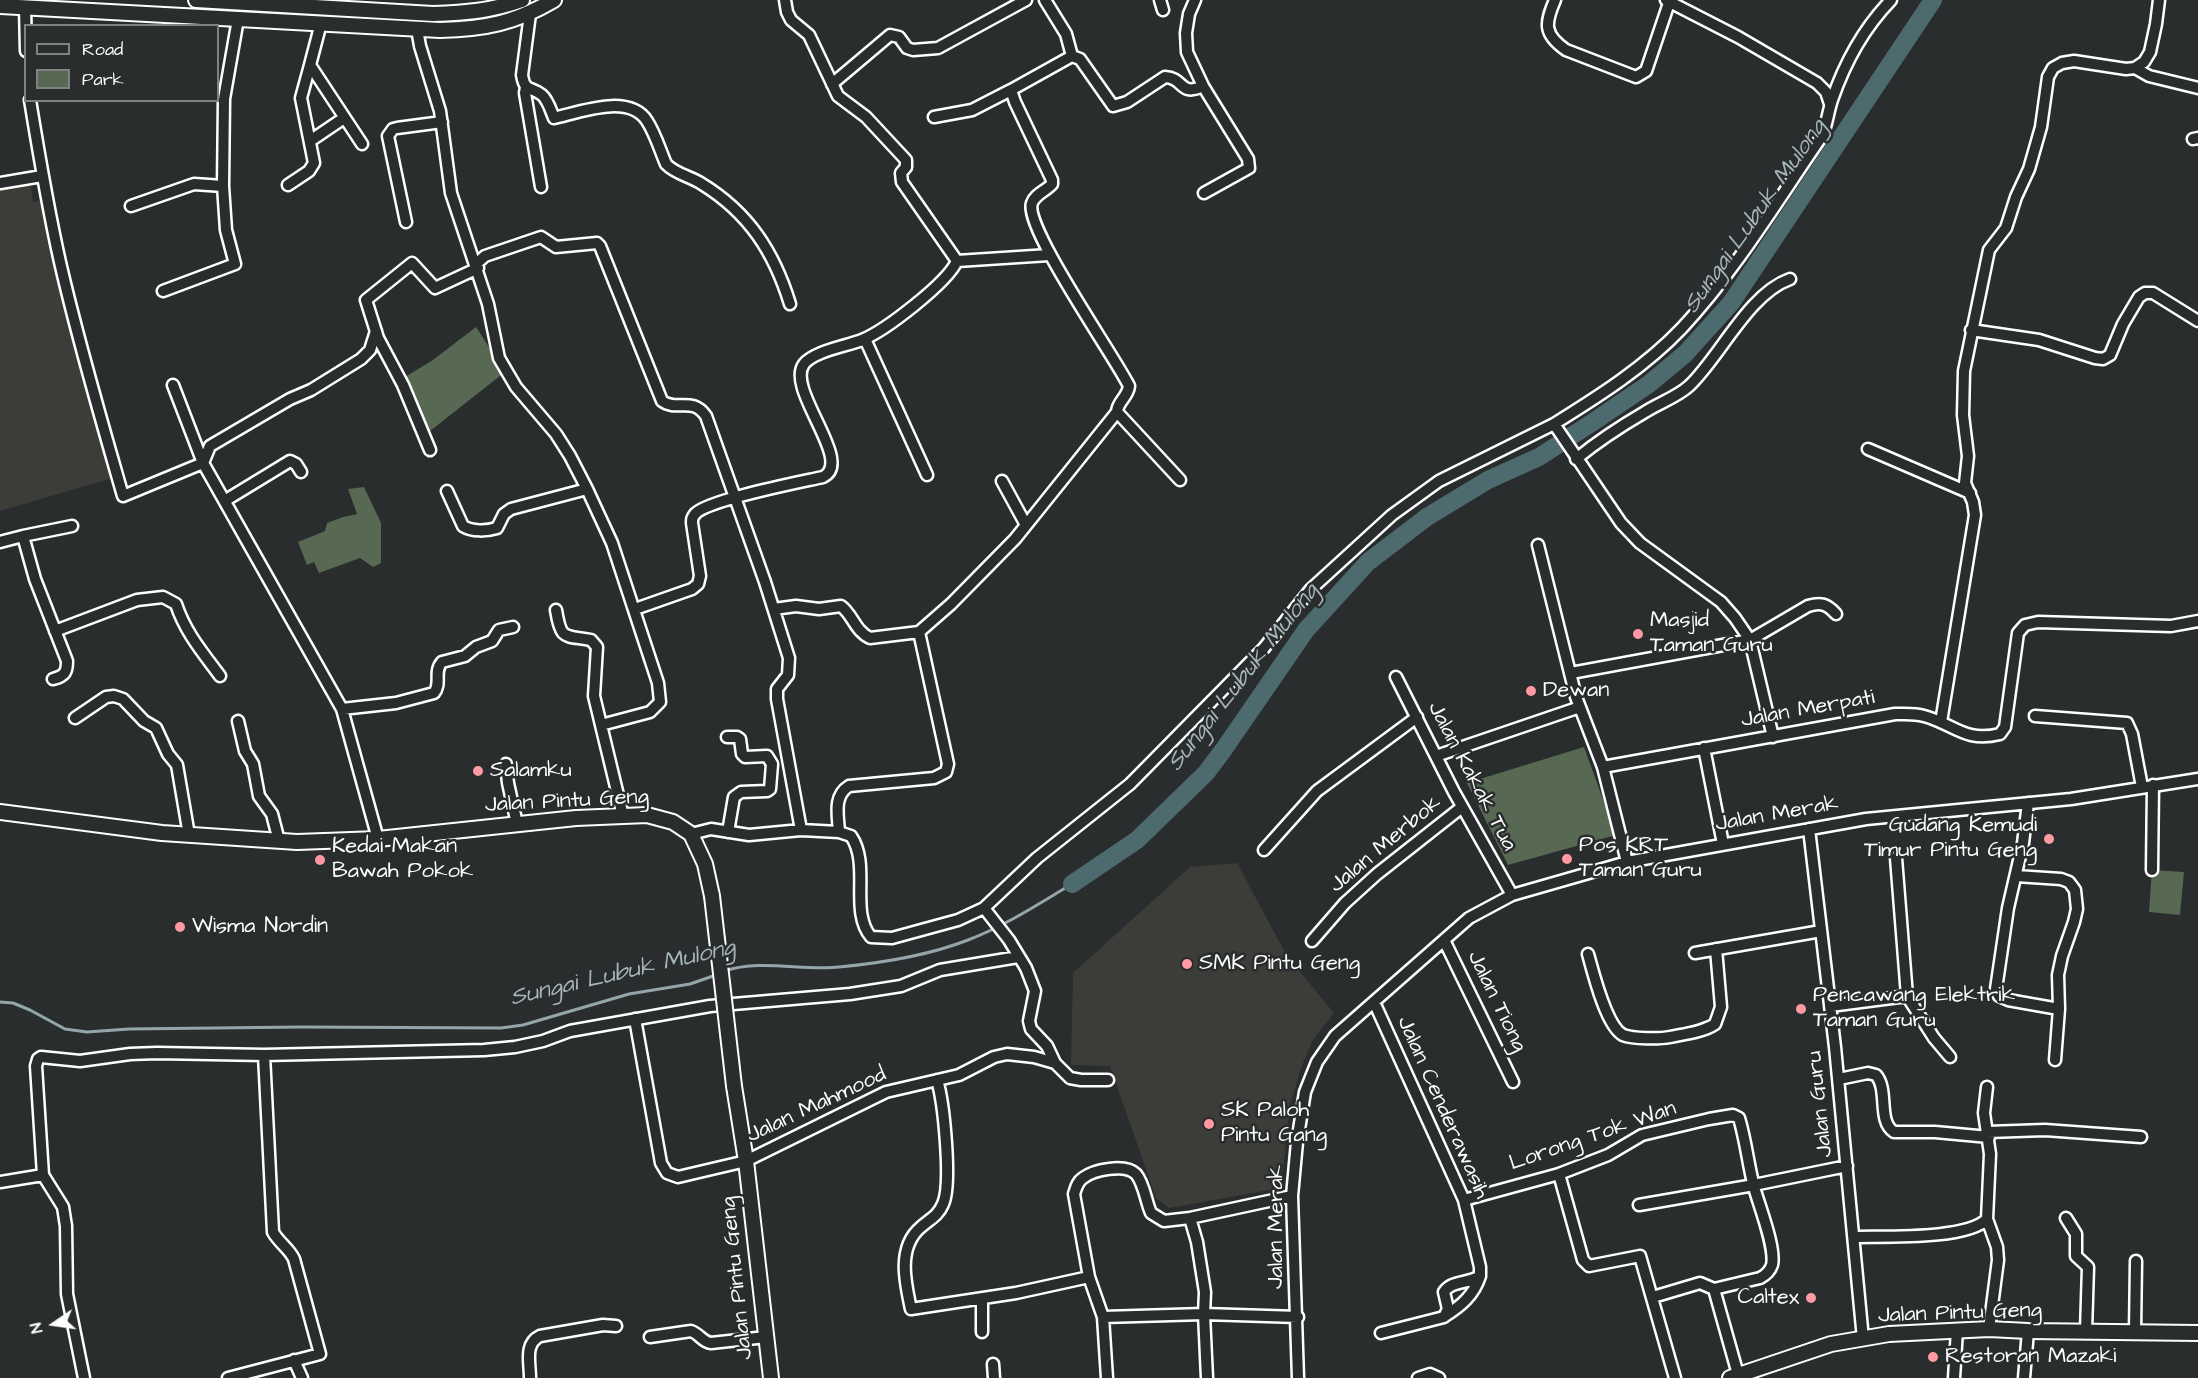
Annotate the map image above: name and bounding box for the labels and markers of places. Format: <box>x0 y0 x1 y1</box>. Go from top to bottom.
place label: Masjid Taman Guru <box>1650 608 1773 660</box>
marker: Masjid Taman Guru <box>1631 627 1645 641</box>
place label: Dewan <box>1543 678 1609 704</box>
marker: Dewan <box>1524 684 1538 698</box>
place label: Salamku <box>490 758 572 784</box>
marker: Salamku <box>471 764 485 778</box>
place label: Gudang Kemudi Timur Pintu Geng <box>1864 813 2037 864</box>
marker: Gudang Kemudi Timur Pintu Geng <box>2042 832 2056 846</box>
place label: Pos KRT Taman Guru <box>1579 833 1702 884</box>
place label: Kedai Makan Bawah Pokok <box>332 834 473 885</box>
marker: Pos KRT Taman Guru <box>1560 852 1574 866</box>
marker: Kedai Makan Bawah Pokok <box>313 853 327 867</box>
place label: Wisma Nordin <box>192 914 328 940</box>
marker: Wisma Nordin <box>173 920 187 934</box>
place label: SMK Pintu Geng <box>1199 951 1360 977</box>
marker: SMK Pintu Geng <box>1180 957 1194 971</box>
place label: Pencawang Elektrik Taman Guru <box>1813 983 2015 1034</box>
marker: Pencawang Elektrik Taman Guru <box>1794 1002 1808 1016</box>
place label: SK Paloh Pintu Gang <box>1221 1098 1327 1150</box>
marker: SK Paloh Pintu Gang <box>1202 1117 1216 1131</box>
place label: Caltex <box>1738 1285 1799 1311</box>
marker: Caltex <box>1804 1291 1818 1305</box>
place label: Restoran Mazaki <box>1945 1344 2116 1370</box>
marker: Restoran Mazaki <box>1926 1350 1940 1364</box>

